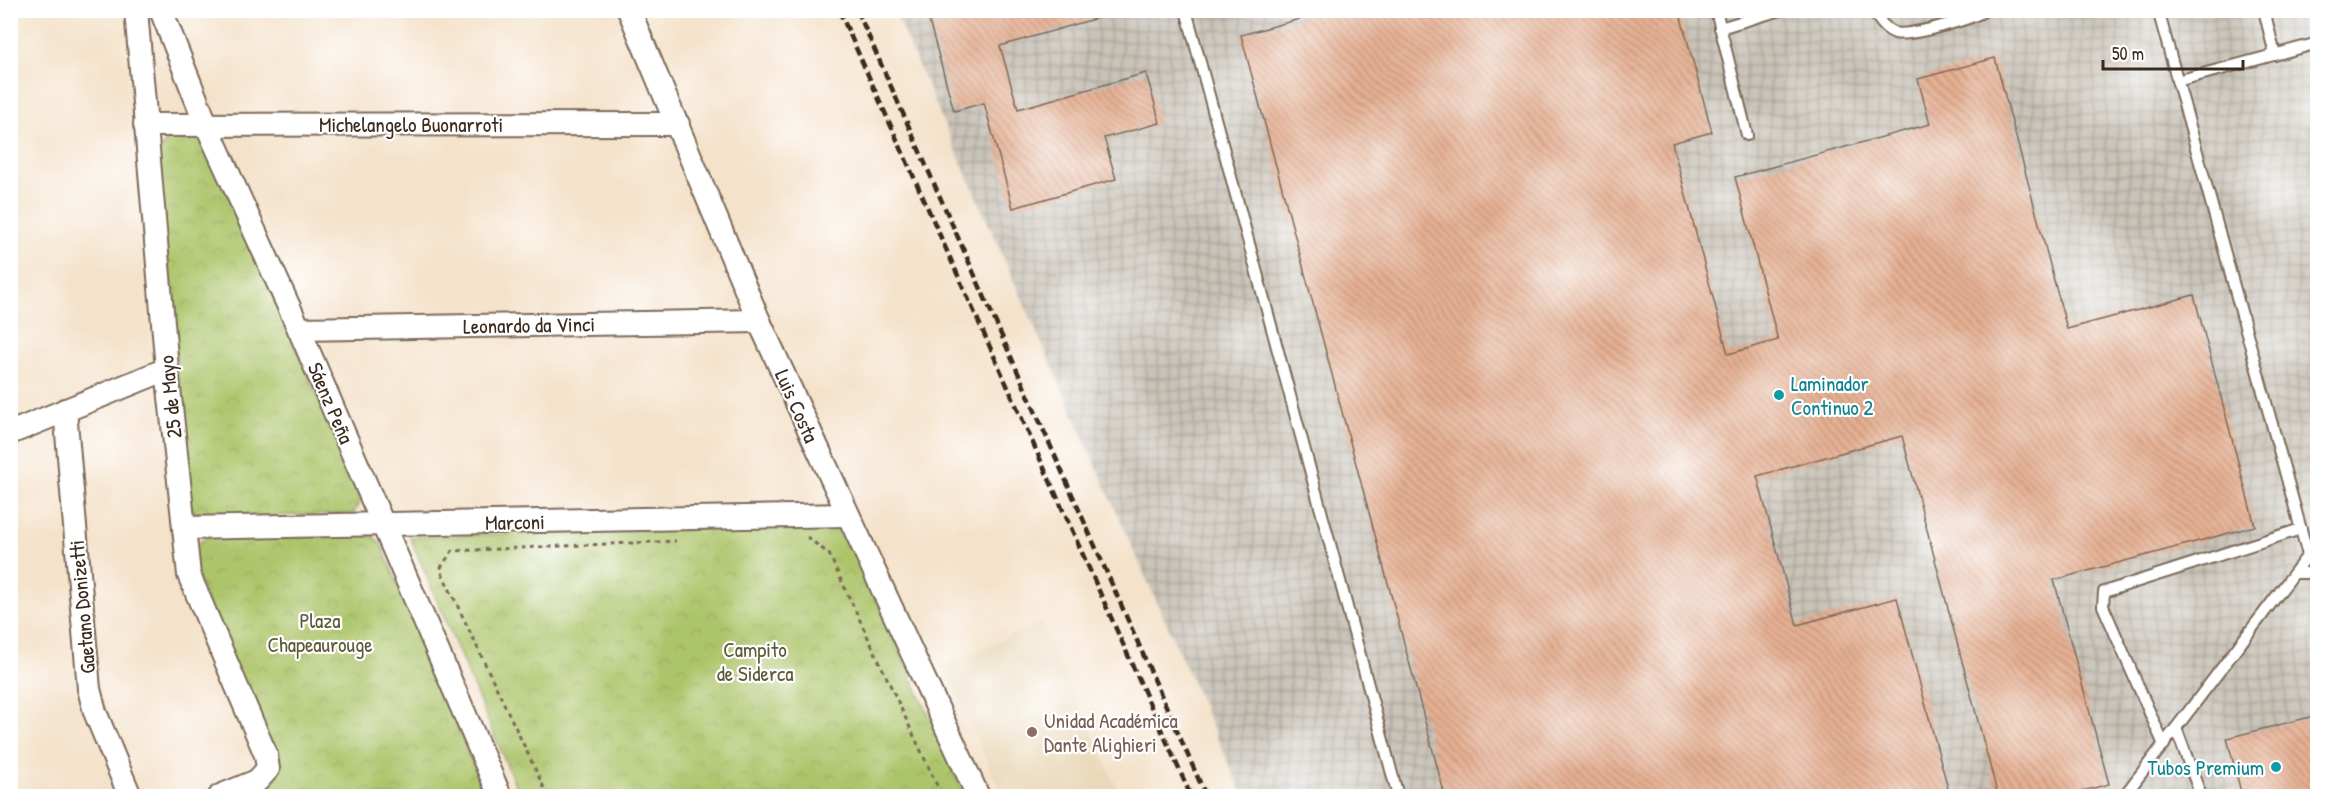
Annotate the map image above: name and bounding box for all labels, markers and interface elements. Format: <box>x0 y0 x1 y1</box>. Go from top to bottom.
scale bar <box>2103 33 2242 71</box>
text: 50 m <box>2112 41 2144 66</box>
street label: Michelangelo Buonarroti <box>319 110 503 139</box>
street label: Leonardo da Vinci <box>463 309 595 341</box>
street label: 25 de Mayo <box>151 354 189 440</box>
street label: Sáenz Peña <box>301 358 361 448</box>
street label: Luis Costa <box>768 365 826 447</box>
place label: Laminador Continuo 2 <box>1791 369 1874 422</box>
marker: Laminador Continuo 2 <box>1772 388 1786 402</box>
street label: Marconi <box>485 507 545 537</box>
street label: Gaetano Donizetti <box>62 539 102 675</box>
park label: Plaza Chapeaurouge <box>267 606 373 659</box>
park label: Campito de Siderca <box>717 635 793 688</box>
place label: Unidad Académica Dante Alighieri <box>1044 706 1178 759</box>
marker: Unidad Académica Dante Alighieri <box>1025 725 1039 739</box>
place label: Tubos Premium <box>2148 753 2264 782</box>
marker: Tubos Premium <box>2269 760 2283 774</box>

